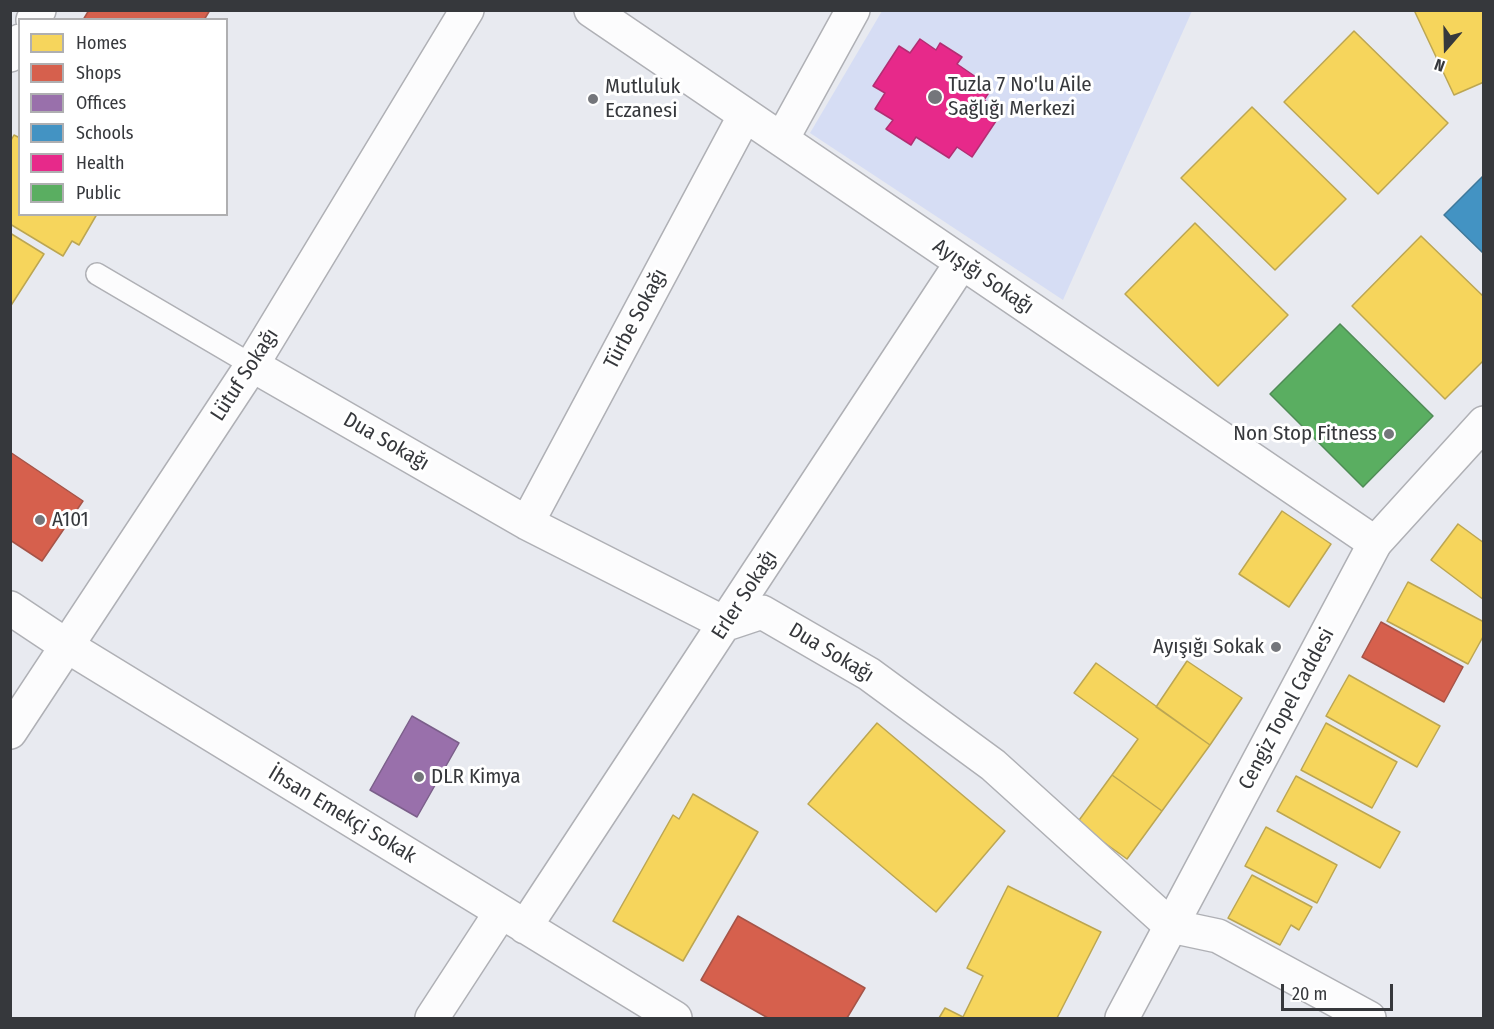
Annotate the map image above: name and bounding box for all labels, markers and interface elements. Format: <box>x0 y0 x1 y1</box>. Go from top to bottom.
legend <box>18 18 228 216</box>
north arrow <box>1416 18 1476 78</box>
text: Homes <box>76 32 127 54</box>
text: N <box>1432 55 1447 76</box>
text: Shops <box>76 62 121 84</box>
place label: Tuzla 7 No'lu Aile Sağlığı Merkezi <box>948 72 1092 122</box>
place label: Mutluluk Eczanesi <box>605 74 680 124</box>
marker: Tuzla 7 No'lu Aile Sağlığı Merkezi <box>926 88 944 106</box>
text: Offices <box>76 92 126 114</box>
marker: Mutluluk Eczanesi <box>586 92 600 106</box>
text: Schools <box>76 122 134 144</box>
text: Health <box>76 152 124 174</box>
text: Public <box>76 182 121 204</box>
street label: Ayışığı Sokağı <box>928 234 1038 320</box>
street label: Türbe Sokağı <box>599 265 673 373</box>
street label: Lütuf Sokağı <box>206 324 284 426</box>
street label: Dua Sokağı <box>339 407 433 477</box>
place label: Non Stop Fitness <box>1233 421 1377 447</box>
marker: Non Stop Fitness <box>1382 427 1396 441</box>
place label: A101 <box>52 507 89 533</box>
marker: A101 <box>33 513 47 527</box>
street label: Erler Sokağı <box>707 546 783 644</box>
street label: Dua Sokağı <box>784 618 878 688</box>
street label: Cengiz Topel Caddesi <box>1234 624 1340 794</box>
place label: Ayışığı Sokak <box>1153 634 1264 660</box>
marker: Ayışığı Sokak <box>1269 640 1283 654</box>
street label: İhsan Emekçi Sokak <box>264 761 420 869</box>
place label: DLR Kimya <box>431 764 521 790</box>
marker: DLR Kimya <box>412 770 426 784</box>
scale bar <box>1284 972 1396 1010</box>
text: 20 m <box>1292 983 1327 1005</box>

